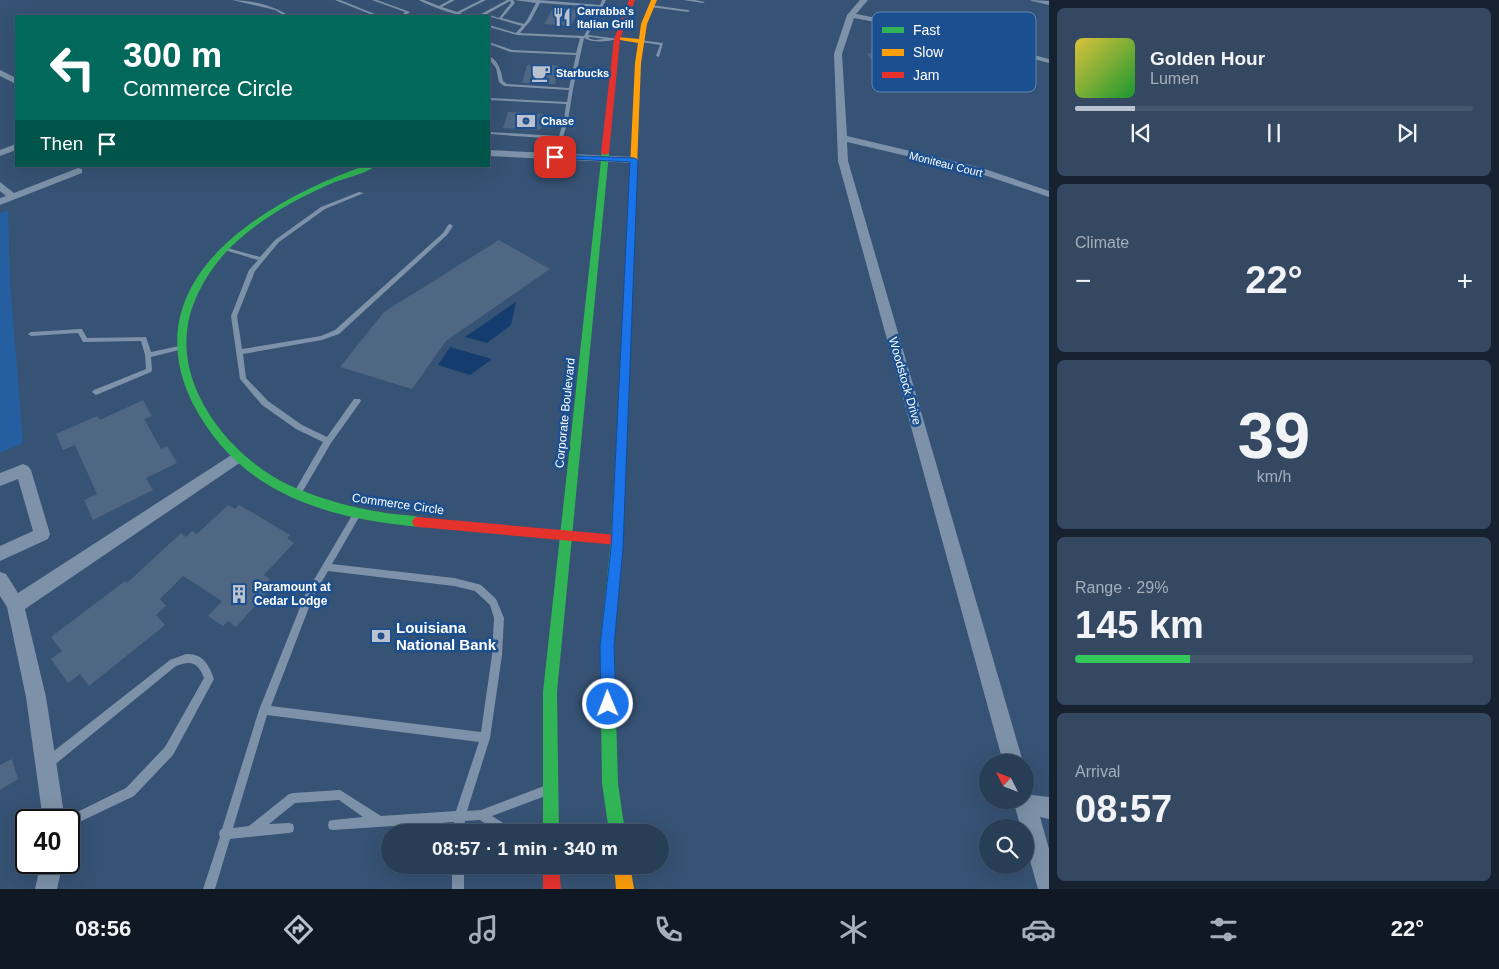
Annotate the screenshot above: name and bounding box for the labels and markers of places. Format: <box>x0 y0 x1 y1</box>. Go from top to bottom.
place label: Carrabba's Italian Grill <box>577 5 634 30</box>
restaurant icon: Carrabba's Italian Grill <box>551 6 573 28</box>
cafe icon: Starbucks <box>530 62 552 84</box>
place label: Starbucks <box>556 67 609 79</box>
bank icon: Chase <box>515 110 537 132</box>
place label: Chase <box>541 115 574 127</box>
pin <box>534 136 576 178</box>
place label: Paramount at Cedar Lodge <box>254 580 331 608</box>
building icon: Paramount at Cedar Lodge <box>228 583 250 605</box>
place label: Louisiana National Bank <box>396 619 497 653</box>
bank icon: Louisiana National Bank <box>370 625 392 647</box>

